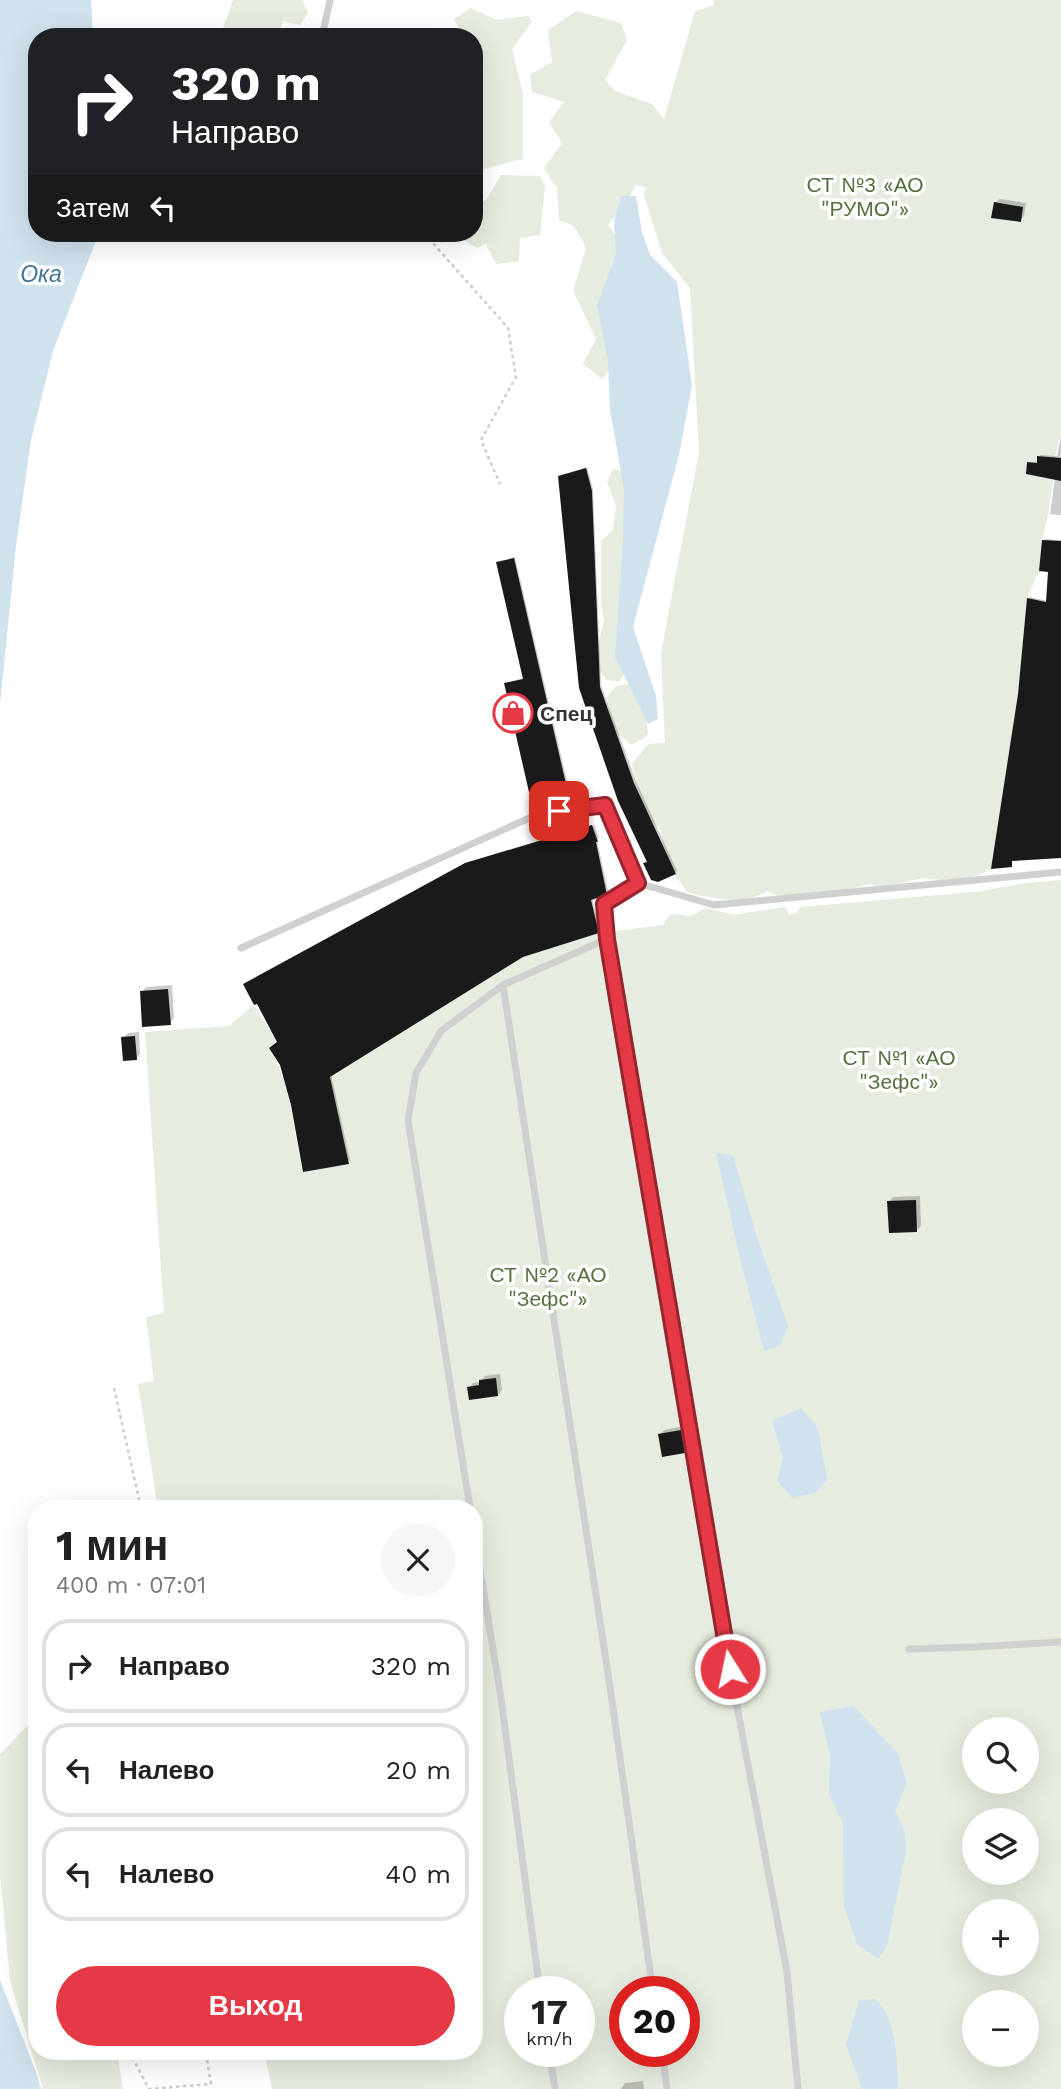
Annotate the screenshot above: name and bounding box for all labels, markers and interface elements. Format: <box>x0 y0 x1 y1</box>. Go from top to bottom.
text: 320 m <box>171 54 321 112</box>
icon: right <box>56 56 147 147</box>
text: Направо <box>171 113 299 151</box>
park label: СТ №3 «АО "РУМО"» <box>806 172 924 221</box>
icon: left <box>144 189 182 227</box>
text: Затем <box>56 193 130 223</box>
water label: Ока <box>20 261 62 288</box>
shop icon: Спец <box>492 692 534 734</box>
place label: Спец <box>540 701 593 726</box>
pin <box>529 781 589 841</box>
icon: arrive <box>540 792 578 830</box>
park label: СТ №1 «АО "Зефс"» <box>842 1045 956 1094</box>
park label: СТ №2 «АО "Зефс"» <box>489 1262 607 1311</box>
text: 1 мин <box>56 1521 168 1570</box>
button: close <box>381 1523 455 1597</box>
text: 400 m · 07:01 <box>56 1572 206 1599</box>
position arrow <box>693 1632 767 1706</box>
icon: right <box>60 1647 98 1685</box>
text: Направо <box>119 1651 230 1681</box>
text: 320 m <box>371 1651 451 1681</box>
map controls <box>962 1717 1039 2067</box>
button: search <box>962 1717 1039 1794</box>
icon: left <box>60 1751 98 1789</box>
text: Налево <box>119 1755 214 1785</box>
text: 20 m <box>386 1755 451 1785</box>
button: layers <box>962 1808 1039 1885</box>
icon: left <box>60 1855 98 1893</box>
text: Налево <box>119 1859 214 1889</box>
text: 40 m <box>385 1859 451 1889</box>
button: + <box>962 1899 1039 1976</box>
button: Выход <box>56 1966 455 2046</box>
speed limit sign: 20 <box>609 1976 700 2067</box>
button: − <box>962 1990 1039 2067</box>
text: 17 <box>531 1991 568 2033</box>
text: km/h <box>526 2028 573 2049</box>

